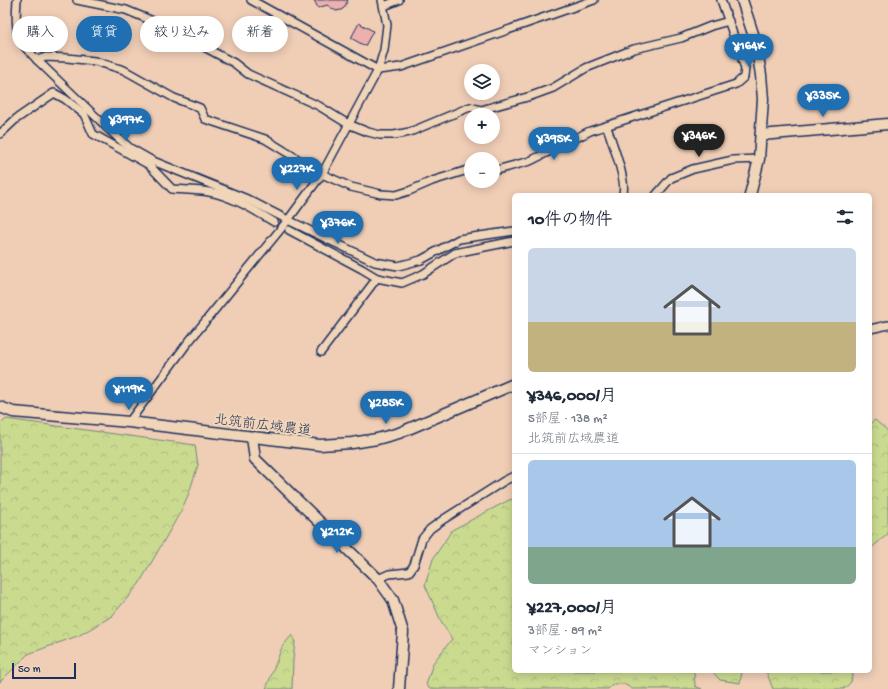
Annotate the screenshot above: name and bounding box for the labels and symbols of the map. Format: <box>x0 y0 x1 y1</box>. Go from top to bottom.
pin: ¥164K <box>721 34 777 68</box>
pin: ¥335K <box>795 84 851 118</box>
pin: ¥397K <box>98 108 154 142</box>
pin: ¥346K <box>671 124 727 158</box>
pin: ¥395K <box>526 127 582 161</box>
pin: ¥227K <box>269 157 325 191</box>
pin: ¥376K <box>310 211 366 245</box>
pin: ¥119K <box>101 377 157 411</box>
pin: ¥285K <box>358 391 414 425</box>
street label: 北筑前広域農道 <box>213 412 312 441</box>
pin: ¥212K <box>309 520 365 554</box>
scale bar <box>12 661 76 680</box>

